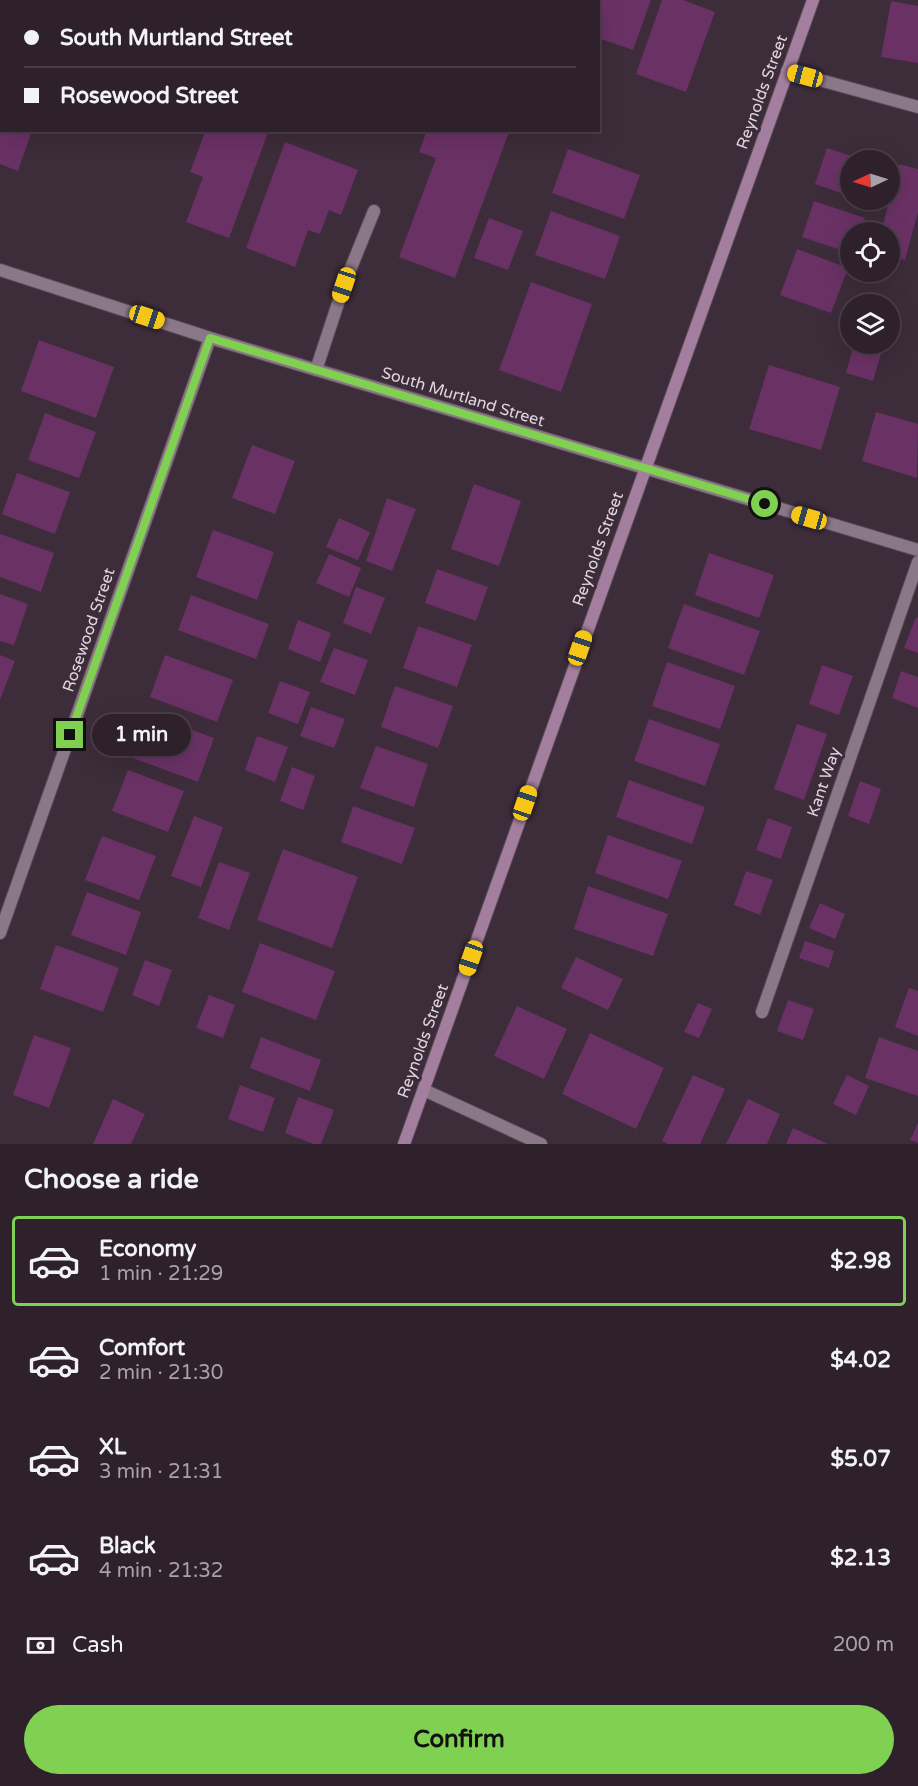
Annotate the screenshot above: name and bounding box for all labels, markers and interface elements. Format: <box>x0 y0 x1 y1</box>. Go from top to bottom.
text: South Murtland Street <box>60 25 293 51</box>
street label: Reynolds Street <box>732 32 792 152</box>
car <box>785 63 825 89</box>
text: Rosewood Street <box>60 83 238 109</box>
north arrow <box>840 150 900 210</box>
map controls <box>840 150 900 354</box>
button: locate <box>840 222 900 282</box>
car <box>330 265 358 305</box>
button: layers <box>840 294 900 354</box>
car <box>127 303 167 331</box>
street label: South Murtland Street <box>379 363 547 431</box>
street label: Reynolds Street <box>568 489 628 609</box>
route start <box>751 490 778 517</box>
car <box>789 504 829 532</box>
street label: Rosewood Street <box>58 565 120 695</box>
car <box>566 628 594 668</box>
callout: 1 min <box>91 714 190 756</box>
route end <box>56 721 83 748</box>
text: 1 min <box>115 723 168 747</box>
street label: Kant Way <box>803 744 845 820</box>
car <box>511 783 539 823</box>
car <box>457 938 485 978</box>
street label: Reynolds Street <box>393 981 453 1101</box>
text: Choose a ride <box>24 1163 199 1196</box>
icon: car <box>27 1234 81 1288</box>
text: Economy <box>99 1236 196 1262</box>
text: $2.98 <box>830 1248 891 1274</box>
text: 1 min · 21:29 <box>99 1262 223 1286</box>
icon: car <box>27 1333 81 1387</box>
text: Comfort <box>99 1335 185 1361</box>
text: $4.02 <box>830 1347 891 1373</box>
text: 2 min · 21:30 <box>99 1361 223 1385</box>
icon: car <box>27 1432 81 1486</box>
text: XL <box>99 1434 126 1460</box>
text: $5.07 <box>830 1446 891 1472</box>
text: 3 min · 21:31 <box>99 1460 223 1484</box>
icon: car <box>27 1531 81 1585</box>
text: Black <box>99 1533 156 1559</box>
text: $2.13 <box>830 1545 891 1571</box>
text: 4 min · 21:32 <box>99 1559 223 1583</box>
icon: cash <box>24 1629 57 1662</box>
text: Cash <box>72 1632 124 1658</box>
text: 200 m <box>833 1633 894 1657</box>
button: Confirm <box>24 1705 894 1774</box>

